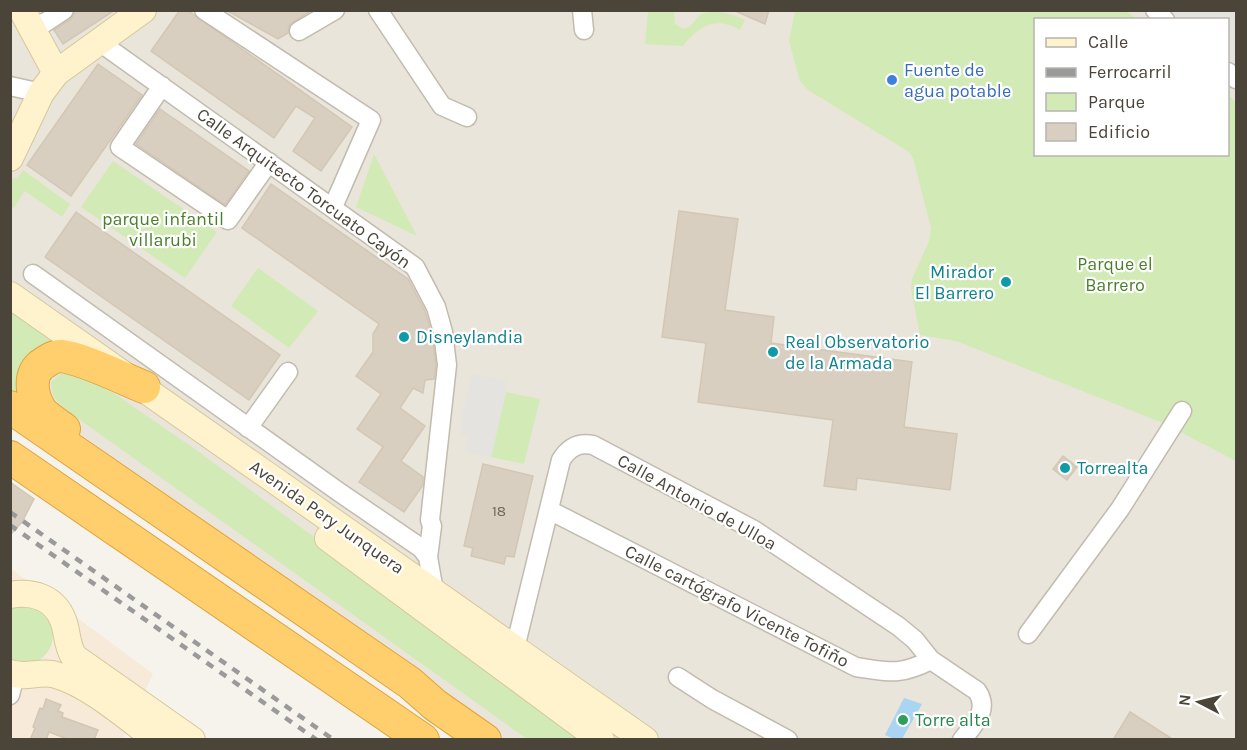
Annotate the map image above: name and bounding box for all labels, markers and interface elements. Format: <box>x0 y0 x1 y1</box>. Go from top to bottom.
legend <box>1034 18 1229 156</box>
text: Calle <box>1088 31 1128 53</box>
place label: Fuente de agua potable <box>904 59 1011 102</box>
text: Ferrocarril <box>1088 61 1172 83</box>
marker: Fuente de agua potable <box>885 73 899 87</box>
text: Parque <box>1088 91 1145 113</box>
street label: Calle Arquitecto Torcuato Cayón <box>193 103 415 273</box>
text: Edificio <box>1088 121 1150 143</box>
park label: parque infantil villarubi <box>102 208 224 251</box>
park label: Parque el Barrero <box>1077 253 1153 296</box>
place label: Mirador El Barrero <box>915 261 994 304</box>
marker: Mirador El Barrero <box>999 275 1013 289</box>
place label: Disneylandia <box>416 326 523 348</box>
marker: Disneylandia <box>397 330 411 344</box>
place label: Real Observatorio de la Armada <box>785 331 929 374</box>
marker: Real Observatorio de la Armada <box>766 345 780 359</box>
street label: Calle Antonio de Ulloa <box>614 449 780 555</box>
street label: Avenida Pery Junquera <box>245 455 409 579</box>
place label: Torrealta <box>1077 457 1148 479</box>
marker: Torrealta <box>1058 461 1072 475</box>
house number: 18 <box>492 502 506 520</box>
street label: Calle cartógrafo Vicente Tofiño <box>621 540 853 672</box>
north arrow <box>1169 672 1229 732</box>
text: N <box>1174 693 1195 707</box>
place label: Torre alta <box>915 709 991 731</box>
marker: Torre alta <box>896 713 910 727</box>

